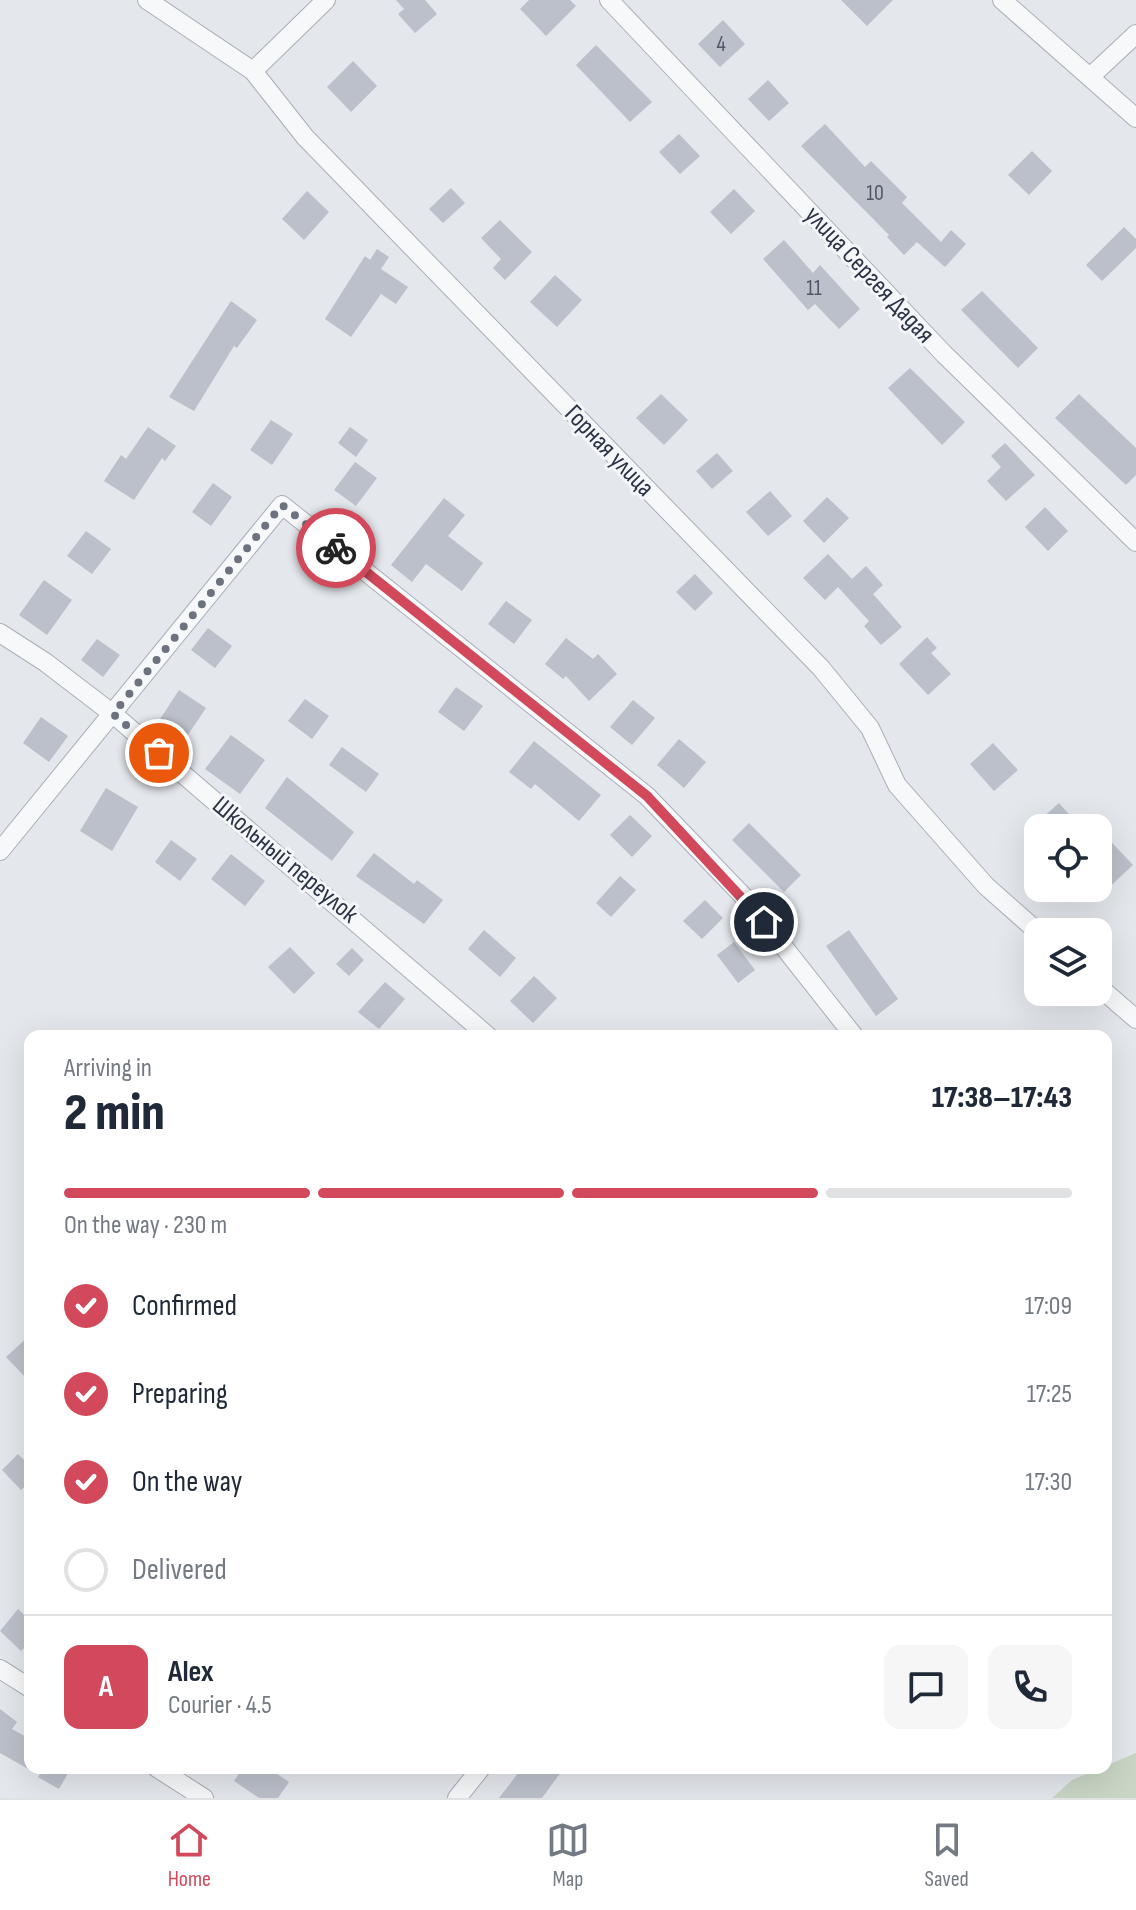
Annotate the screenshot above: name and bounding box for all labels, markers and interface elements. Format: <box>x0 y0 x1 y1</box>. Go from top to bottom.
house number: 4 <box>716 31 726 58</box>
house number: 10 <box>866 180 884 207</box>
street label: улица Сергея Дадая <box>798 200 940 350</box>
house number: 11 <box>806 275 822 302</box>
street label: Горная улица <box>558 399 660 503</box>
courier <box>296 508 376 588</box>
icon: bike <box>314 526 358 570</box>
pin <box>125 719 193 787</box>
icon: bag <box>137 731 181 775</box>
street label: Школьный переулок <box>206 790 364 930</box>
map controls <box>1024 814 1112 1006</box>
button: locate <box>1024 814 1112 902</box>
pin <box>730 888 798 956</box>
icon: home <box>742 900 786 944</box>
button: layers <box>1024 918 1112 1006</box>
text: Arriving in <box>64 1053 152 1084</box>
text: 17:38–17:43 <box>932 1080 1072 1116</box>
text: 2 min <box>64 1082 165 1145</box>
text: On the way · 230 m <box>64 1210 227 1241</box>
icon: check <box>64 1284 108 1328</box>
text: Confirmed <box>132 1288 237 1324</box>
text: 17:09 <box>1025 1291 1072 1322</box>
icon: check <box>64 1372 108 1416</box>
text: Preparing <box>132 1376 228 1412</box>
text: 17:25 <box>1027 1379 1072 1410</box>
icon: check <box>64 1460 108 1504</box>
text: On the way <box>132 1464 242 1500</box>
text: 17:30 <box>1025 1467 1072 1498</box>
text: Delivered <box>132 1552 227 1588</box>
button: chat <box>884 1645 968 1729</box>
button: phone <box>988 1645 1072 1729</box>
text: Alex <box>168 1654 214 1690</box>
text: A <box>99 1669 113 1705</box>
text: Courier · 4.5 <box>168 1690 272 1721</box>
tab: Home <box>167 1818 211 1893</box>
tab: Map <box>546 1818 590 1893</box>
tab: Saved <box>925 1818 969 1893</box>

